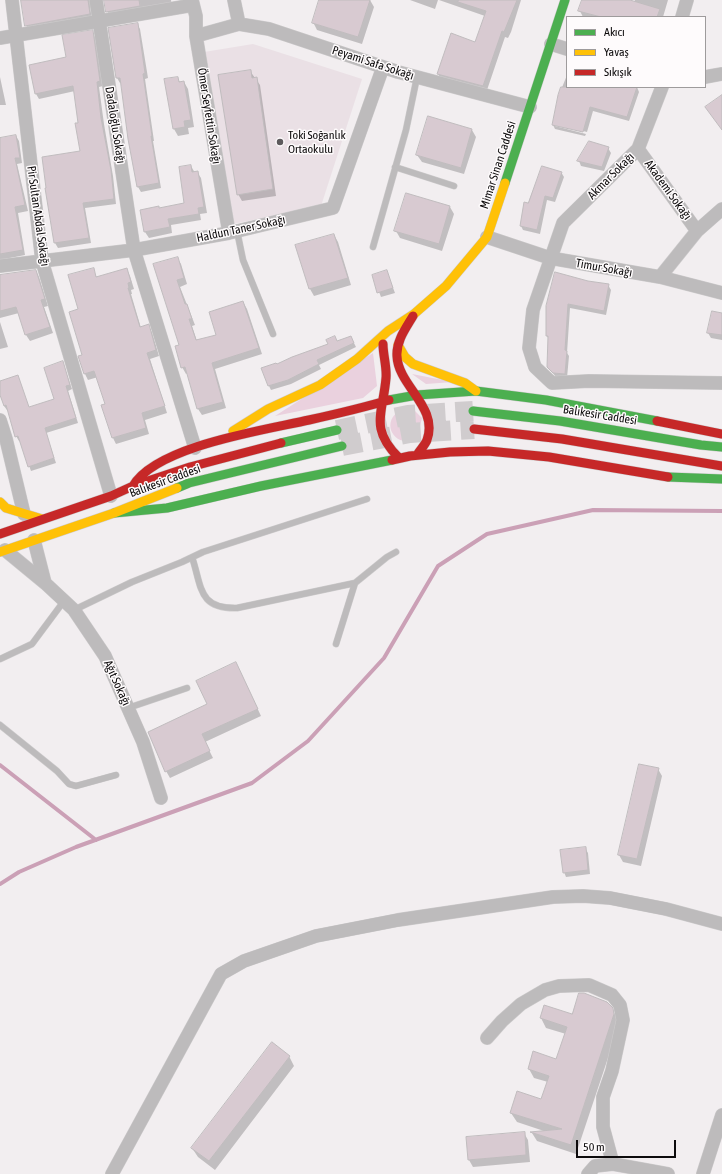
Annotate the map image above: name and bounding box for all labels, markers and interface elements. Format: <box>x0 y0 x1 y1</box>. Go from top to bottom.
legend <box>566 16 706 88</box>
text: Akıcı <box>604 25 625 39</box>
street label: Peyami Safa Sokağı <box>330 43 416 83</box>
text: Yavaş <box>604 45 629 59</box>
text: Sıkışık <box>604 65 632 79</box>
street label: Ömer Seyfettin Sokağı <box>194 67 224 165</box>
street label: Dadaloğlu Sokağı <box>102 86 128 164</box>
street label: Mimar Sinan Caddesi <box>477 119 519 211</box>
place label: Toki Soğanlık Ortaokulu <box>288 128 346 156</box>
marker: Toki Soğanlık Ortaokulu <box>275 137 285 147</box>
street label: Akmar Sokağı <box>585 150 637 202</box>
street label: Akademi Sokağı <box>641 157 695 223</box>
street label: Pir Sultan Abdal Sokağı <box>24 165 52 267</box>
street label: Haldun Taner Sokağı <box>195 213 287 245</box>
street label: Timur Sokağı <box>575 256 633 280</box>
street label: Balıkesir Caddesi <box>562 402 638 428</box>
street label: Balıkesir Caddesi <box>127 461 203 501</box>
street label: Ağıt Sokağı <box>101 658 133 708</box>
scale bar <box>578 1132 678 1158</box>
text: 50 m <box>583 1140 605 1154</box>

